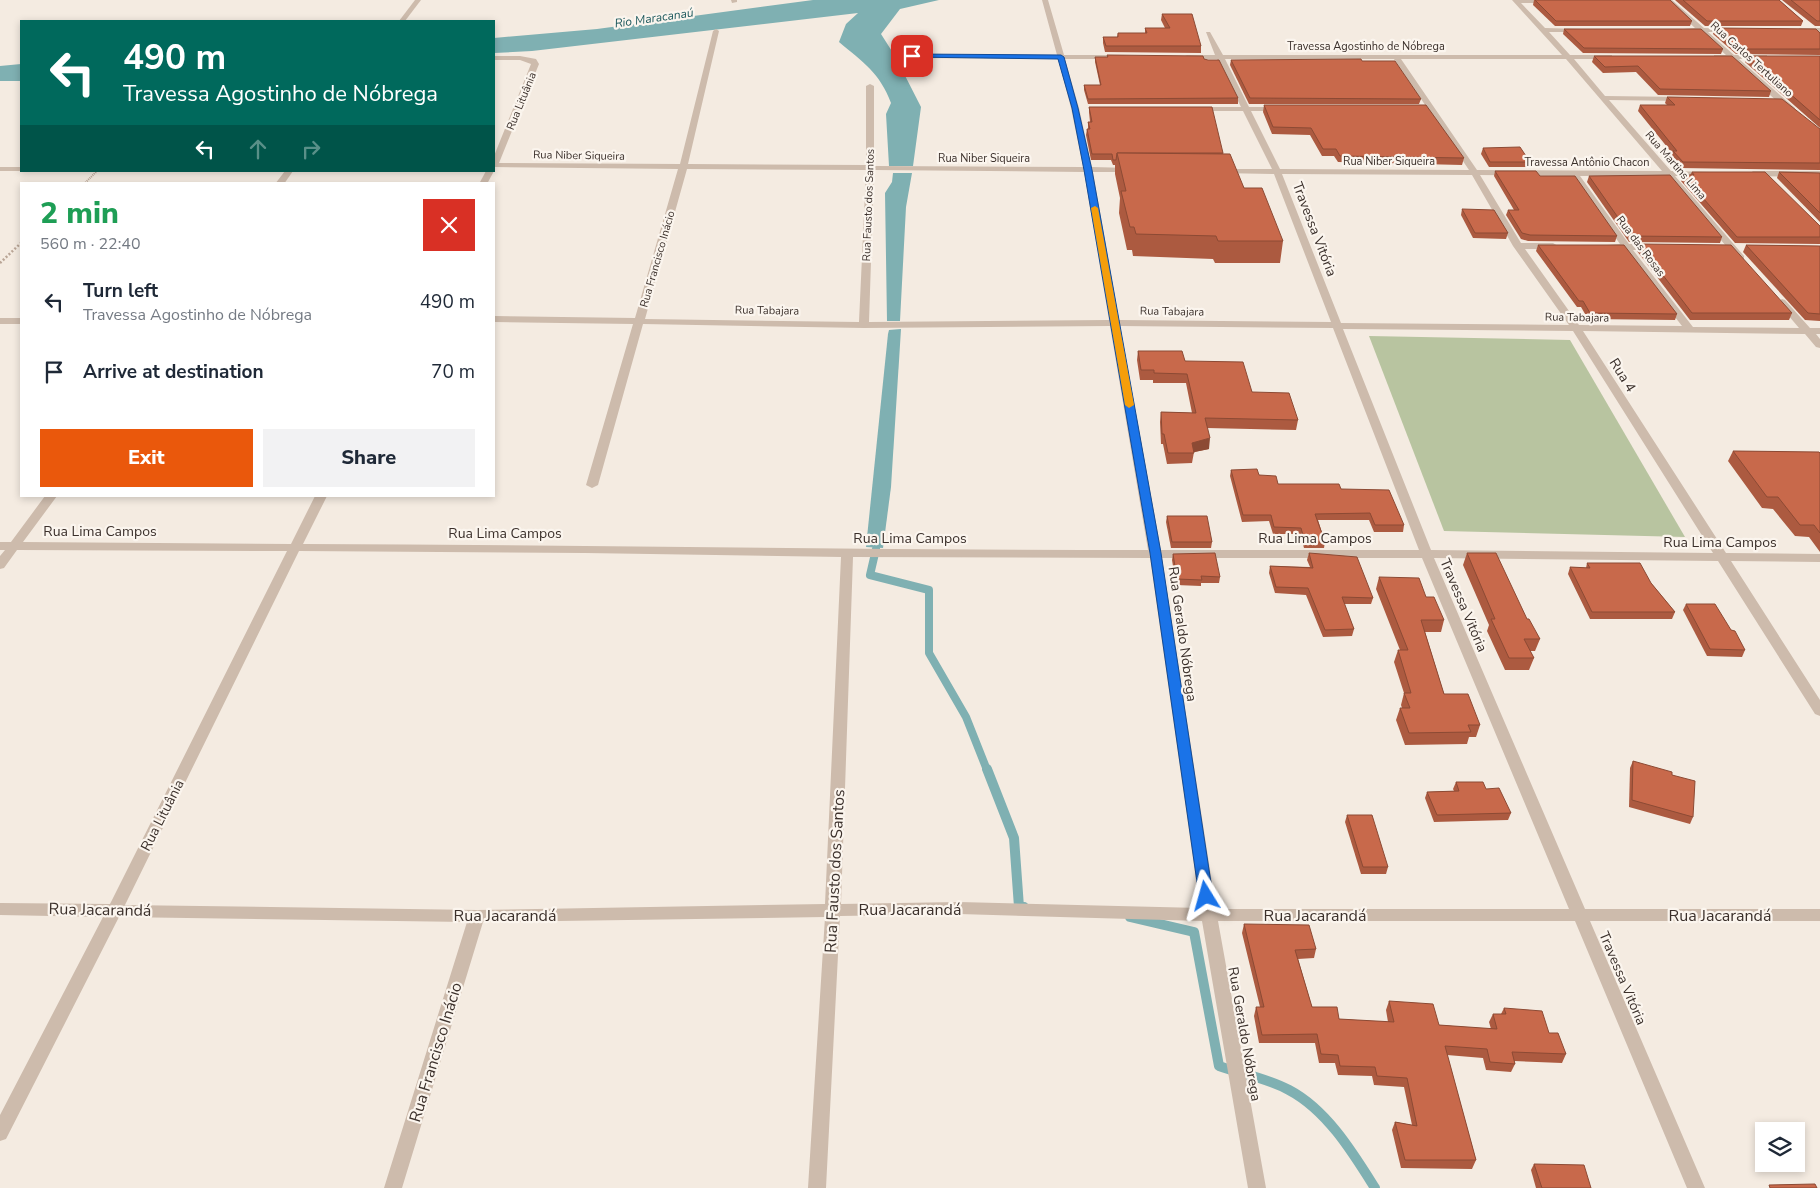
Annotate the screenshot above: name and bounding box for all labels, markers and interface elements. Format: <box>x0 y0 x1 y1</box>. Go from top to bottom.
water label: Rio Maracanaú <box>613 5 695 31</box>
street label: Rua Carlos Tertuliano <box>1707 18 1796 101</box>
text: 490 m <box>123 34 226 81</box>
pin <box>891 35 933 77</box>
street label: Travessa Agostinho de Nóbrega <box>1287 39 1445 54</box>
icon: left <box>40 40 105 105</box>
icon: arrive <box>898 42 926 70</box>
street label: Rua Lituânia <box>503 70 540 132</box>
text: Travessa Agostinho de Nóbrega <box>123 79 438 109</box>
street label: Rua Martins Lima <box>1642 128 1710 203</box>
icon: left <box>191 135 219 163</box>
icon: ahead <box>244 135 272 163</box>
icon: right <box>297 135 325 163</box>
street label: Rua Niber Siqueira <box>533 147 625 164</box>
street label: Rua Fausto dos Santos <box>859 148 878 262</box>
street label: Rua Niber Siqueira <box>938 151 1030 166</box>
street label: Rua Niber Siqueira <box>1343 154 1435 169</box>
street label: Travessa Antônio Chacon <box>1525 155 1649 170</box>
street label: Travessa Vitória <box>1288 179 1341 279</box>
text: 2 min <box>40 193 119 234</box>
button: close <box>423 199 475 251</box>
street label: Rua Francisco Inácio <box>637 209 678 309</box>
street label: Rua das Rosas <box>1613 213 1668 280</box>
text: 560 m · 22:40 <box>40 233 141 255</box>
text: Turn left <box>83 278 158 304</box>
icon: left <box>40 288 68 316</box>
text: 490 m <box>420 289 475 315</box>
street label: Rua Tabajara <box>735 302 799 319</box>
street label: Rua Tabajara <box>1140 303 1204 320</box>
text: Travessa Agostinho de Nóbrega <box>83 304 312 326</box>
street label: Rua Tabajara <box>1545 309 1609 326</box>
street label: Rua 4 <box>1605 355 1640 396</box>
icon: arrive <box>40 358 68 386</box>
text: Arrive at destination <box>83 359 264 385</box>
text: 70 m <box>431 359 475 385</box>
button: Exit <box>40 429 253 487</box>
button: Share <box>263 429 475 487</box>
street label: Rua Lima Campos <box>43 522 157 541</box>
street label: Rua Lima Campos <box>448 524 562 543</box>
street label: Rua Lima Campos <box>853 529 967 548</box>
street label: Rua Lima Campos <box>1258 529 1372 548</box>
street label: Rua Lima Campos <box>1663 533 1777 552</box>
street label: Travessa Vitória <box>1435 556 1492 655</box>
street label: Rua Geraldo Nóbrega <box>1164 565 1201 703</box>
street label: Rua Lituânia <box>136 776 189 854</box>
street label: Rua Fausto dos Santos <box>820 789 850 953</box>
position arrow <box>1179 869 1231 921</box>
street label: Rua Jacarandá <box>48 898 152 922</box>
street label: Rua Jacarandá <box>859 899 961 921</box>
street label: Rua Jacarandá <box>454 905 556 927</box>
street label: Rua Jacarandá <box>1264 905 1366 927</box>
street label: Rua Jacarandá <box>1669 905 1771 927</box>
street label: Travessa Vitória <box>1594 929 1651 1028</box>
street label: Rua Geraldo Nóbrega <box>1223 965 1266 1103</box>
street label: Rua Francisco Inácio <box>404 980 468 1125</box>
map controls <box>1755 1122 1805 1172</box>
button: layers <box>1755 1122 1805 1172</box>

